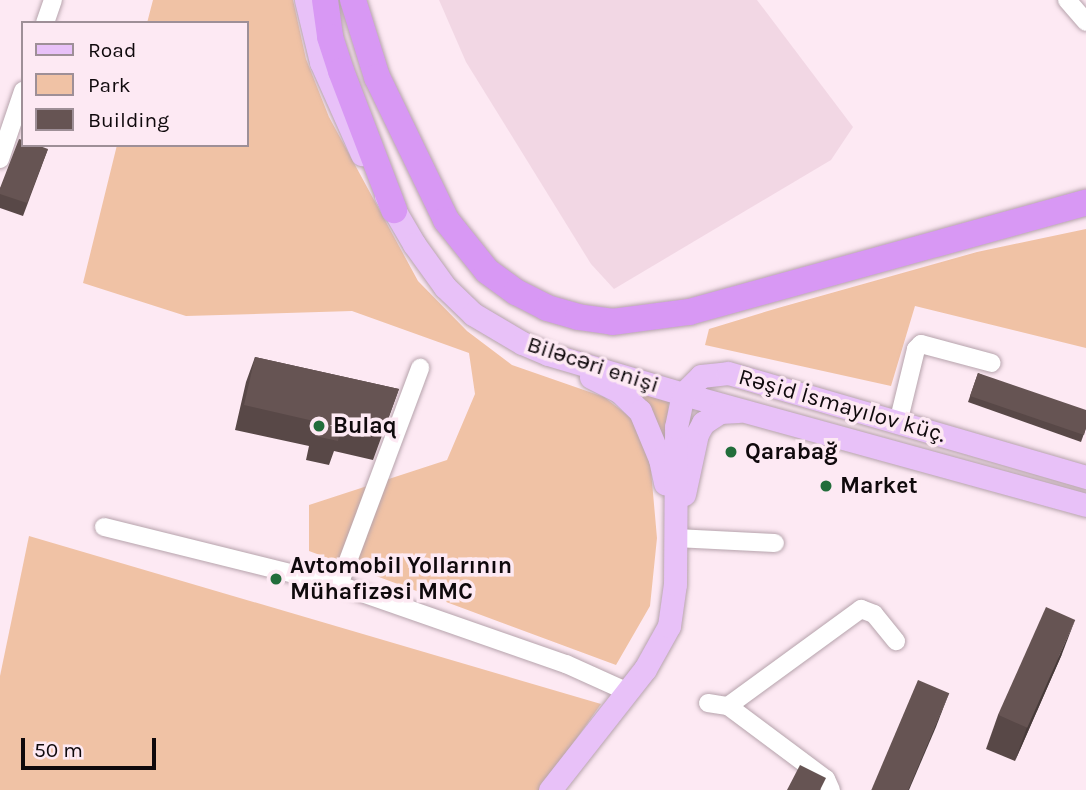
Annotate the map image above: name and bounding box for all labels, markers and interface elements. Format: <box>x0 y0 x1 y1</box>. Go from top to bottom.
legend <box>21 21 248 147</box>
text: Road <box>88 38 136 62</box>
text: Park <box>88 73 131 97</box>
text: Building <box>88 108 169 132</box>
street label: Biləcəri enişi <box>524 331 662 399</box>
street label: Rəşid İsmayılov küç. <box>735 363 949 449</box>
place label: Bulaq <box>333 412 397 440</box>
marker: Bulaq <box>311 418 327 434</box>
place label: Qarabağ <box>745 438 838 466</box>
marker: Qarabağ <box>723 444 739 460</box>
place label: Market <box>840 472 917 500</box>
marker: Market <box>818 478 834 494</box>
place label: Avtomobil Yollarının Mühafizəsi MMC <box>290 552 512 606</box>
marker: Avtomobil Yollarının Mühafizəsi MMC <box>268 571 284 587</box>
scale bar <box>24 724 159 768</box>
text: 50 m <box>34 738 83 762</box>

